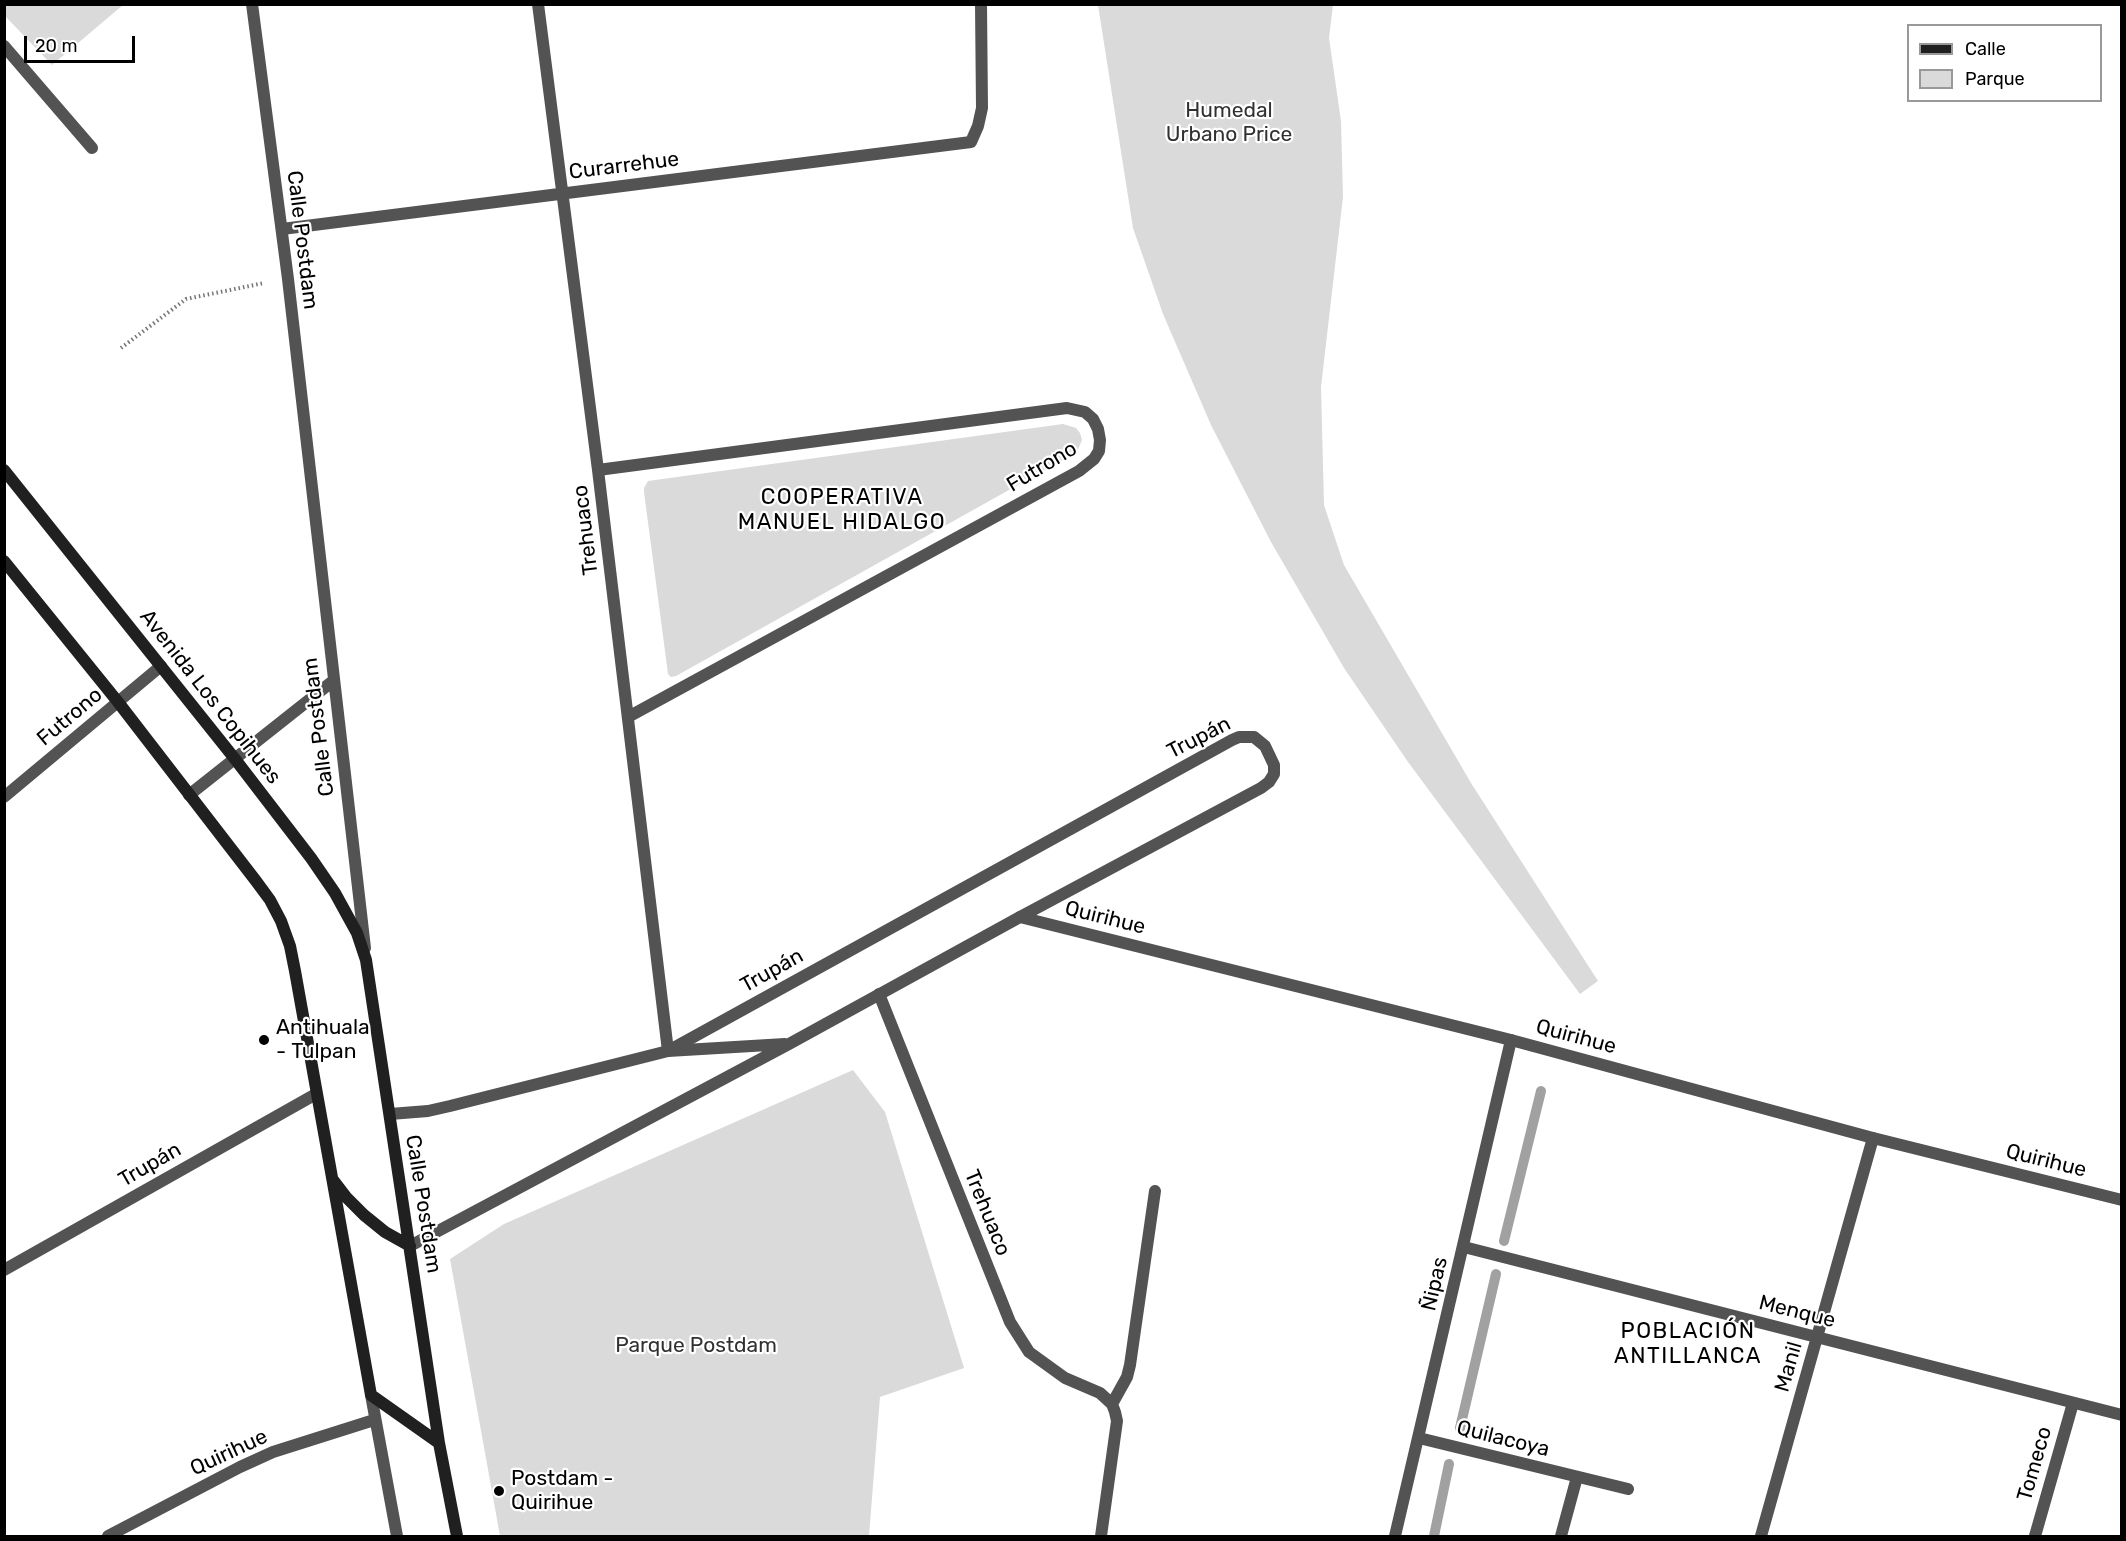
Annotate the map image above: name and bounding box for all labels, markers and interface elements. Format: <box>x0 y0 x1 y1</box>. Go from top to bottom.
scale bar <box>27 24 138 62</box>
legend <box>1907 24 2102 102</box>
text: 20 m <box>35 35 77 57</box>
text: Calle <box>1965 38 2006 60</box>
text: Parque <box>1965 68 2025 90</box>
park label: Humedal Urbano Price <box>1166 98 1292 148</box>
street label: Curarrehue <box>568 147 680 185</box>
street label: Calle Postdam <box>281 169 323 311</box>
street label: Futrono <box>1002 436 1082 498</box>
street label: Trehuaco <box>568 483 604 577</box>
district label: COOPERATIVA MANUEL HIDALGO <box>738 485 946 536</box>
street label: Avenida Los Copihues <box>134 605 286 789</box>
street label: Calle Postdam <box>298 656 340 798</box>
street label: Futrono <box>32 682 108 752</box>
street label: Trupán <box>1163 711 1235 765</box>
street label: Quirihue <box>1062 896 1148 940</box>
street label: Trupán <box>736 944 808 998</box>
street label: Quirihue <box>1533 1014 1619 1060</box>
place label: Antihuala - Tulpan <box>276 1015 370 1065</box>
marker: Antihuala - Tulpan <box>257 1033 271 1047</box>
street label: Calle Postdam <box>400 1133 446 1275</box>
street label: Trupán <box>114 1137 186 1193</box>
street label: Quirihue <box>2003 1139 2089 1183</box>
street label: Trehuaco <box>958 1166 1016 1260</box>
street label: Ñipas <box>1417 1255 1453 1313</box>
street label: Menque <box>1756 1290 1838 1334</box>
district label: POBLACIÓN ANTILLANCA <box>1614 1319 1762 1370</box>
park label: Parque Postdam <box>615 1333 777 1359</box>
street label: Manil <box>1770 1339 1808 1395</box>
street label: Quilacoya <box>1454 1415 1552 1463</box>
street label: Quirihue <box>186 1424 272 1482</box>
street label: Tomeco <box>2012 1424 2058 1504</box>
place label: Postdam - Quirihue <box>511 1466 613 1516</box>
marker: Postdam - Quirihue <box>492 1484 506 1498</box>

